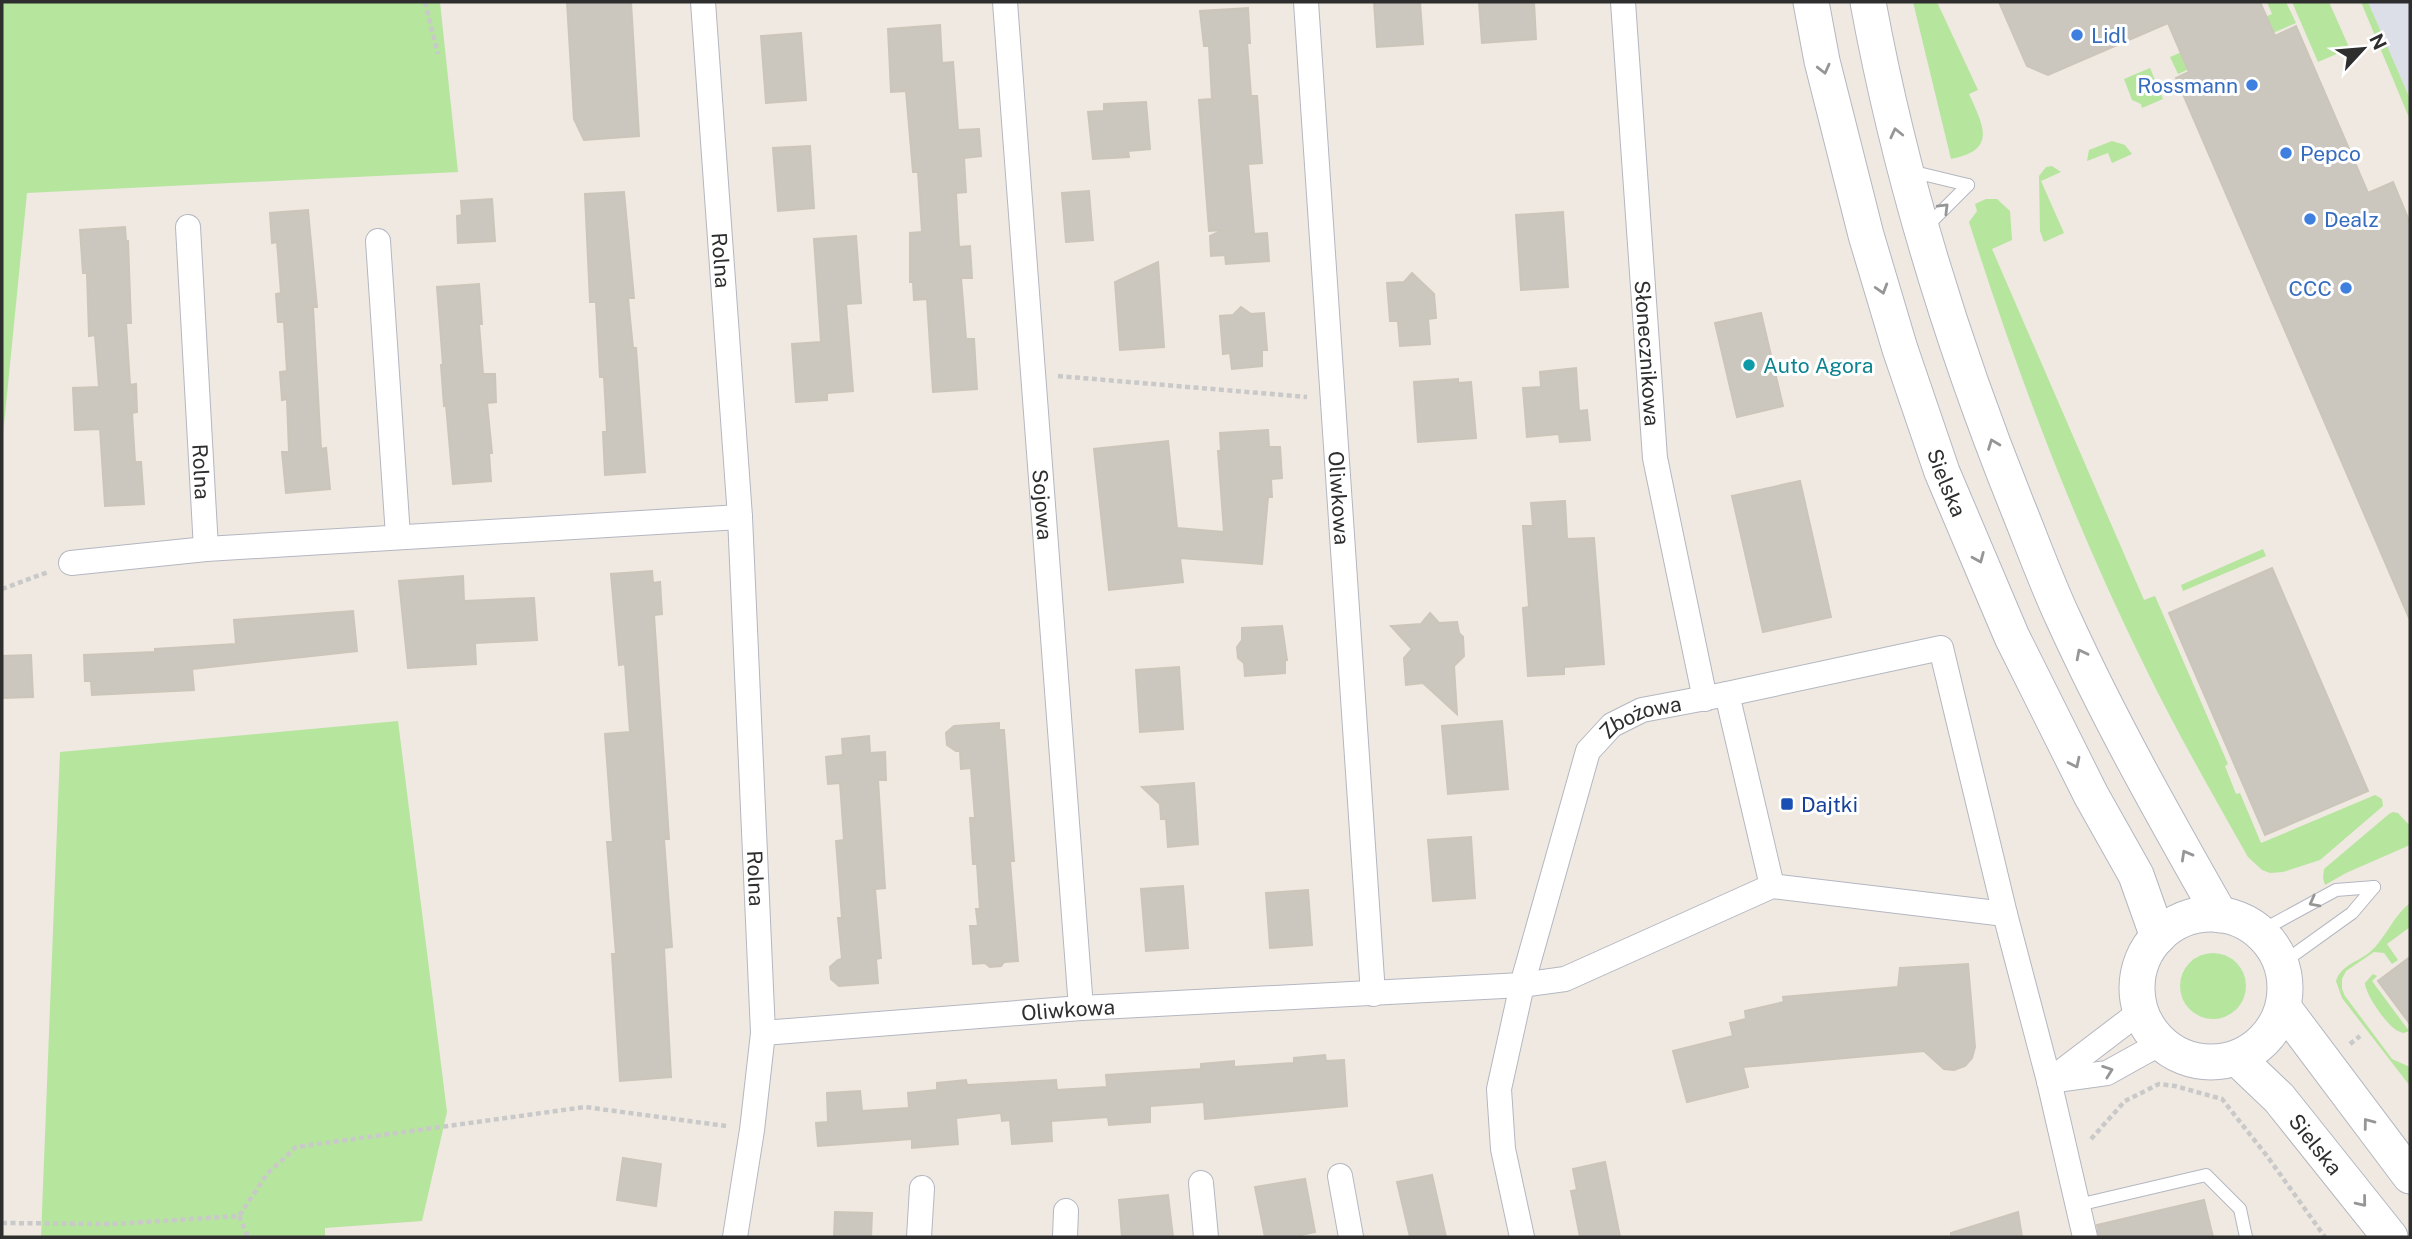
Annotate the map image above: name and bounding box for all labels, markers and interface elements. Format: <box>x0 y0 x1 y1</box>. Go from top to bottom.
north arrow <box>2328 14 2398 84</box>
place label: Lidl <box>2091 23 2127 48</box>
marker: Lidl <box>2069 27 2085 43</box>
text: N <box>2365 30 2391 53</box>
one-way arrow <box>1816 63 1830 75</box>
place label: Rossmann <box>2137 73 2238 98</box>
marker: Rossmann <box>2244 77 2260 93</box>
one-way arrow <box>1890 128 1904 140</box>
place label: Pepco <box>2300 141 2361 166</box>
marker: Pepco <box>2278 145 2294 161</box>
one-way arrow <box>1936 203 1949 216</box>
place label: Dealz <box>2324 207 2379 232</box>
marker: Dealz <box>2302 211 2318 227</box>
street label: Rolna <box>707 232 736 289</box>
place label: CCC <box>2289 276 2332 301</box>
street label: Słonecznikowa <box>1630 279 1665 427</box>
marker: CCC <box>2338 280 2354 296</box>
one-way arrow <box>1874 282 1889 294</box>
place label: Auto Agora <box>1763 353 1873 378</box>
marker: Auto Agora <box>1741 357 1757 373</box>
one-way arrow <box>1987 438 2001 451</box>
street label: Rolna <box>188 443 216 500</box>
street label: Sielska <box>1922 445 1972 520</box>
street label: Oliwkowa <box>1324 450 1355 546</box>
street label: Sojowa <box>1028 468 1058 541</box>
one-way arrow <box>1970 551 1984 563</box>
one-way arrow <box>2075 649 2089 661</box>
street label: Zbożowa <box>1594 690 1683 743</box>
one-way arrow <box>2067 756 2081 769</box>
place label: Dajtki <box>1801 792 1858 817</box>
marker: Dajtki <box>1779 796 1795 812</box>
street label: Rolna <box>742 850 770 907</box>
one-way arrow <box>2181 850 2194 863</box>
one-way arrow <box>2309 894 2321 907</box>
street label: Oliwkowa <box>1020 994 1116 1025</box>
one-way arrow <box>2101 1065 2113 1079</box>
street label: Sielska <box>2284 1109 2348 1180</box>
one-way arrow <box>2364 1118 2377 1130</box>
one-way arrow <box>2353 1194 2366 1206</box>

